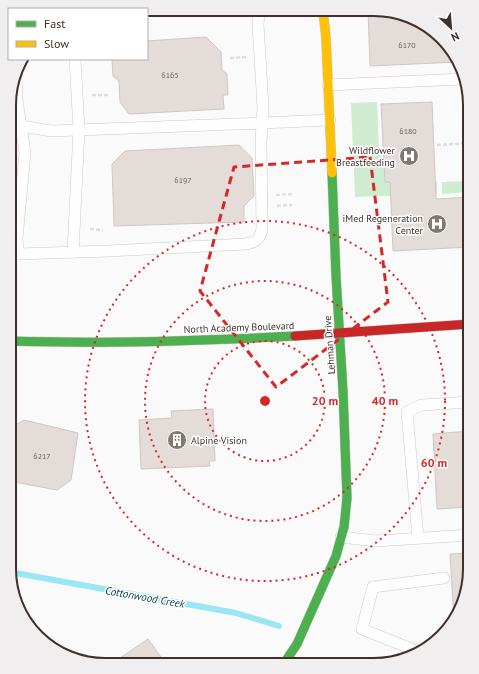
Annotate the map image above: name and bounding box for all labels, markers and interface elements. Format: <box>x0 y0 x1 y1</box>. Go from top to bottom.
legend <box>8 8 148 60</box>
north arrow <box>431 8 471 48</box>
text: Fast <box>44 16 65 31</box>
text: N <box>449 29 462 45</box>
text: Slow <box>44 36 69 51</box>
house number: 6170 <box>398 40 416 50</box>
house number: 6165 <box>161 70 179 80</box>
house number: 6180 <box>399 126 417 136</box>
place label: Wildflower Breastfeeding <box>336 144 396 169</box>
hospital icon: Wildflower Breastfeeding <box>398 145 420 167</box>
house number: 6197 <box>174 175 192 185</box>
place label: iMed Regeneration Center <box>343 212 424 237</box>
hospital icon: iMed Regeneration Center <box>426 213 448 235</box>
street label: Lehman Drive <box>321 315 338 375</box>
street label: North Academy Boulevard <box>183 319 295 336</box>
text: 20 m <box>312 393 338 408</box>
text: 40 m <box>372 393 398 408</box>
centre of rings <box>258 394 272 408</box>
building icon: Alpine Vision <box>166 429 188 451</box>
place label: Alpine Vision <box>191 434 247 447</box>
house number: 6217 <box>33 451 51 461</box>
text: 60 m <box>421 455 447 470</box>
water label: Cottonwood Creek <box>104 583 187 611</box>

